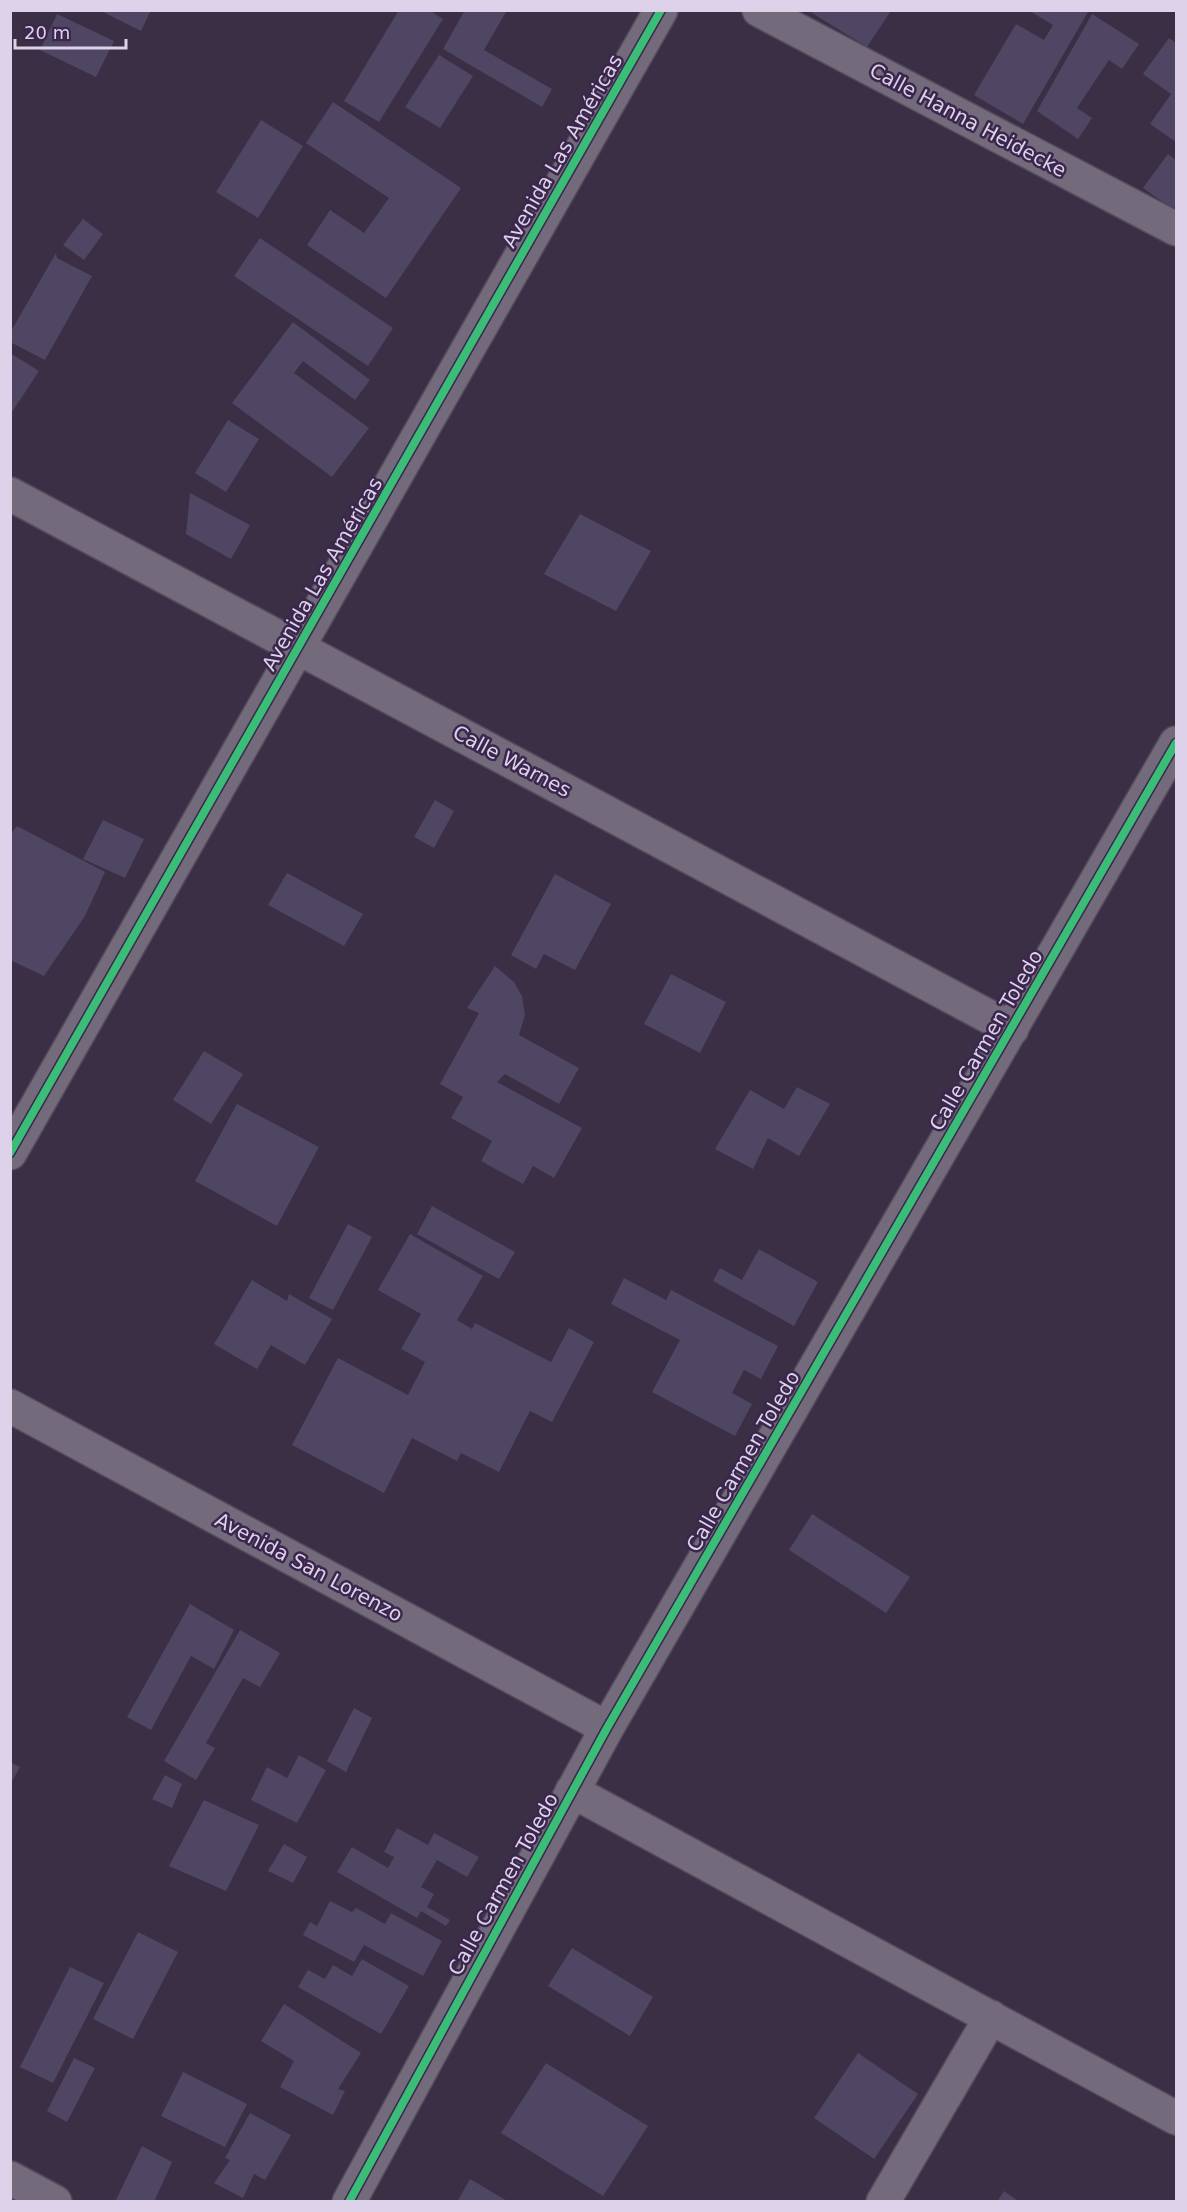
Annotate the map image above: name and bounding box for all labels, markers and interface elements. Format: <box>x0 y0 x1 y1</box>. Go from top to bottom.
scale bar <box>15 12 126 50</box>
text: 20 m <box>24 22 70 43</box>
street label: Avenida Las Américas <box>497 50 627 252</box>
street label: Calle Hanna Heidecke <box>866 58 1070 182</box>
street label: Avenida Las Américas <box>257 473 387 675</box>
street label: Calle Warnes <box>449 720 575 802</box>
street label: Calle Carmen Toledo <box>924 945 1048 1135</box>
street label: Calle Carmen Toledo <box>681 1366 805 1556</box>
street label: Avenida San Lorenzo <box>211 1507 407 1627</box>
street label: Calle Carmen Toledo <box>443 1789 563 1979</box>

